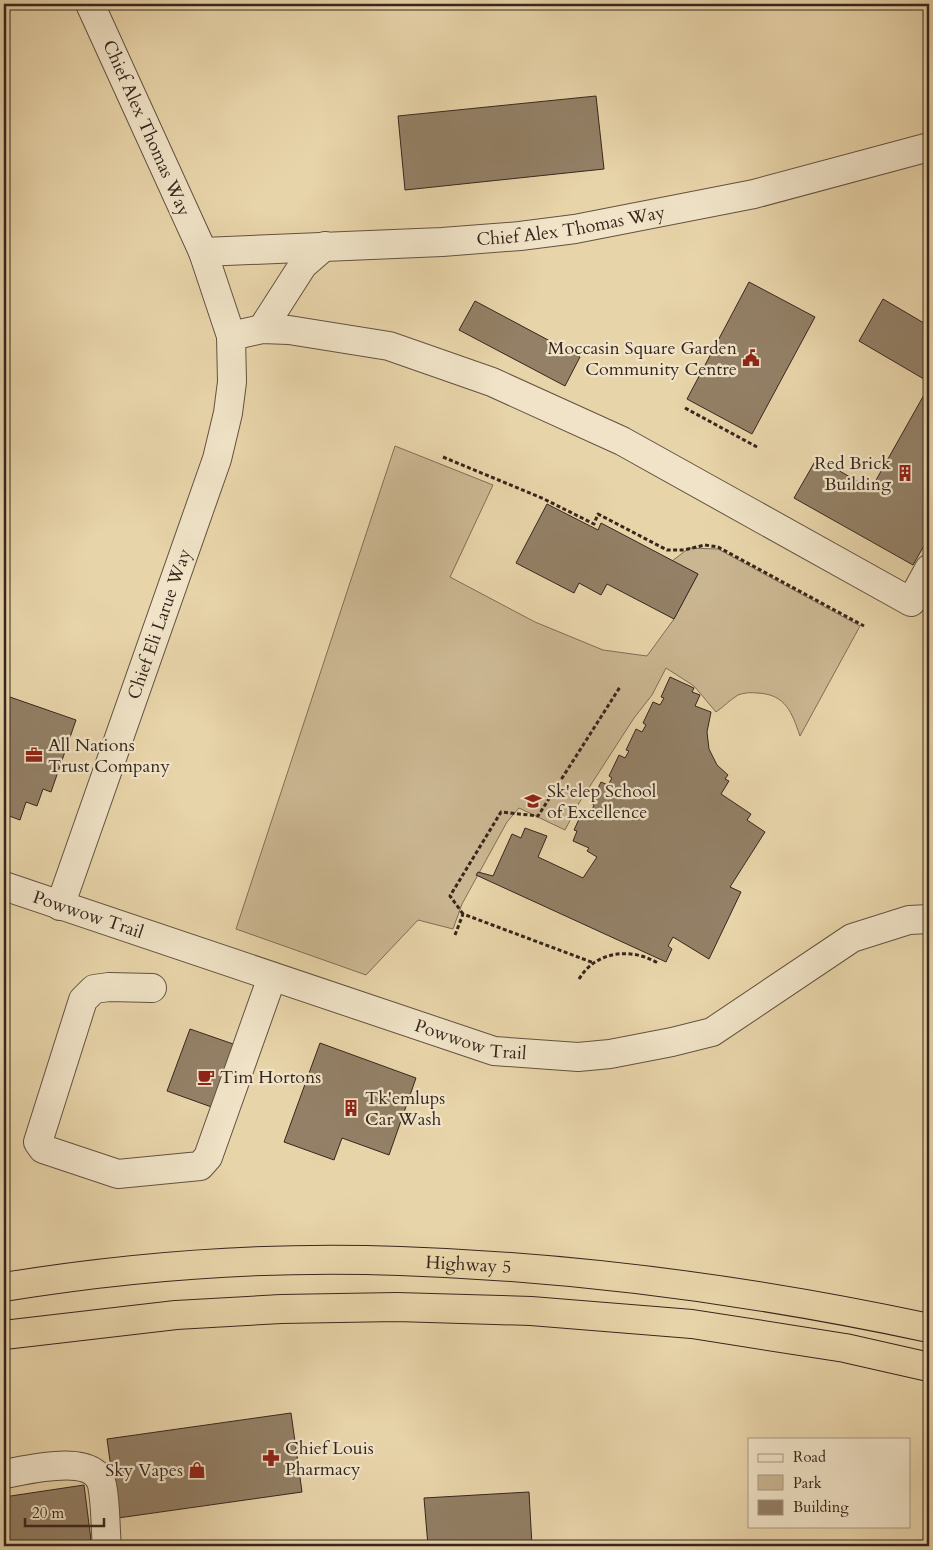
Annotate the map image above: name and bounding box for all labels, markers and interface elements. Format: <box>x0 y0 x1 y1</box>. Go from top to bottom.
street label: Chief Alex Thomas Way <box>96 36 197 221</box>
street label: Chief Alex Thomas Way <box>476 200 668 252</box>
place label: Moccasin Square Garden Community Centre <box>548 336 738 382</box>
public building icon: Moccasin Square Garden Community Centre <box>741 348 761 368</box>
place label: Red Brick Building <box>814 451 892 497</box>
building icon: Red Brick Building <box>895 463 915 483</box>
street label: Chief Eli Larue Way <box>122 545 198 703</box>
place label: All Nations Trust Company <box>48 733 170 779</box>
office icon: All Nations Trust Company <box>24 745 44 765</box>
place label: Sk'elep School of Excellence <box>547 779 657 825</box>
school or university icon: Sk'elep School of Excellence <box>523 791 543 811</box>
street label: Powwow Trail <box>29 885 147 945</box>
street label: Powwow Trail <box>411 1013 528 1066</box>
place label: Tim Hortons <box>220 1065 321 1090</box>
cafe icon: Tim Hortons <box>196 1067 216 1087</box>
place label: Tk'emlups Car Wash <box>365 1086 445 1132</box>
building icon: Tk'emlups Car Wash <box>341 1098 361 1118</box>
street label: Highway 5 <box>425 1250 512 1280</box>
place label: Chief Louis Pharmacy <box>285 1436 374 1482</box>
legend <box>748 1438 910 1528</box>
text: Road <box>793 1447 826 1467</box>
pharmacy icon: Chief Louis Pharmacy <box>261 1448 281 1468</box>
place label: Sky Vapes <box>105 1458 183 1483</box>
shop icon: Sky Vapes <box>187 1460 207 1480</box>
text: Park <box>793 1473 822 1493</box>
scale bar <box>25 1495 104 1527</box>
text: Building <box>793 1497 849 1517</box>
text: 20 m <box>32 1503 64 1523</box>

